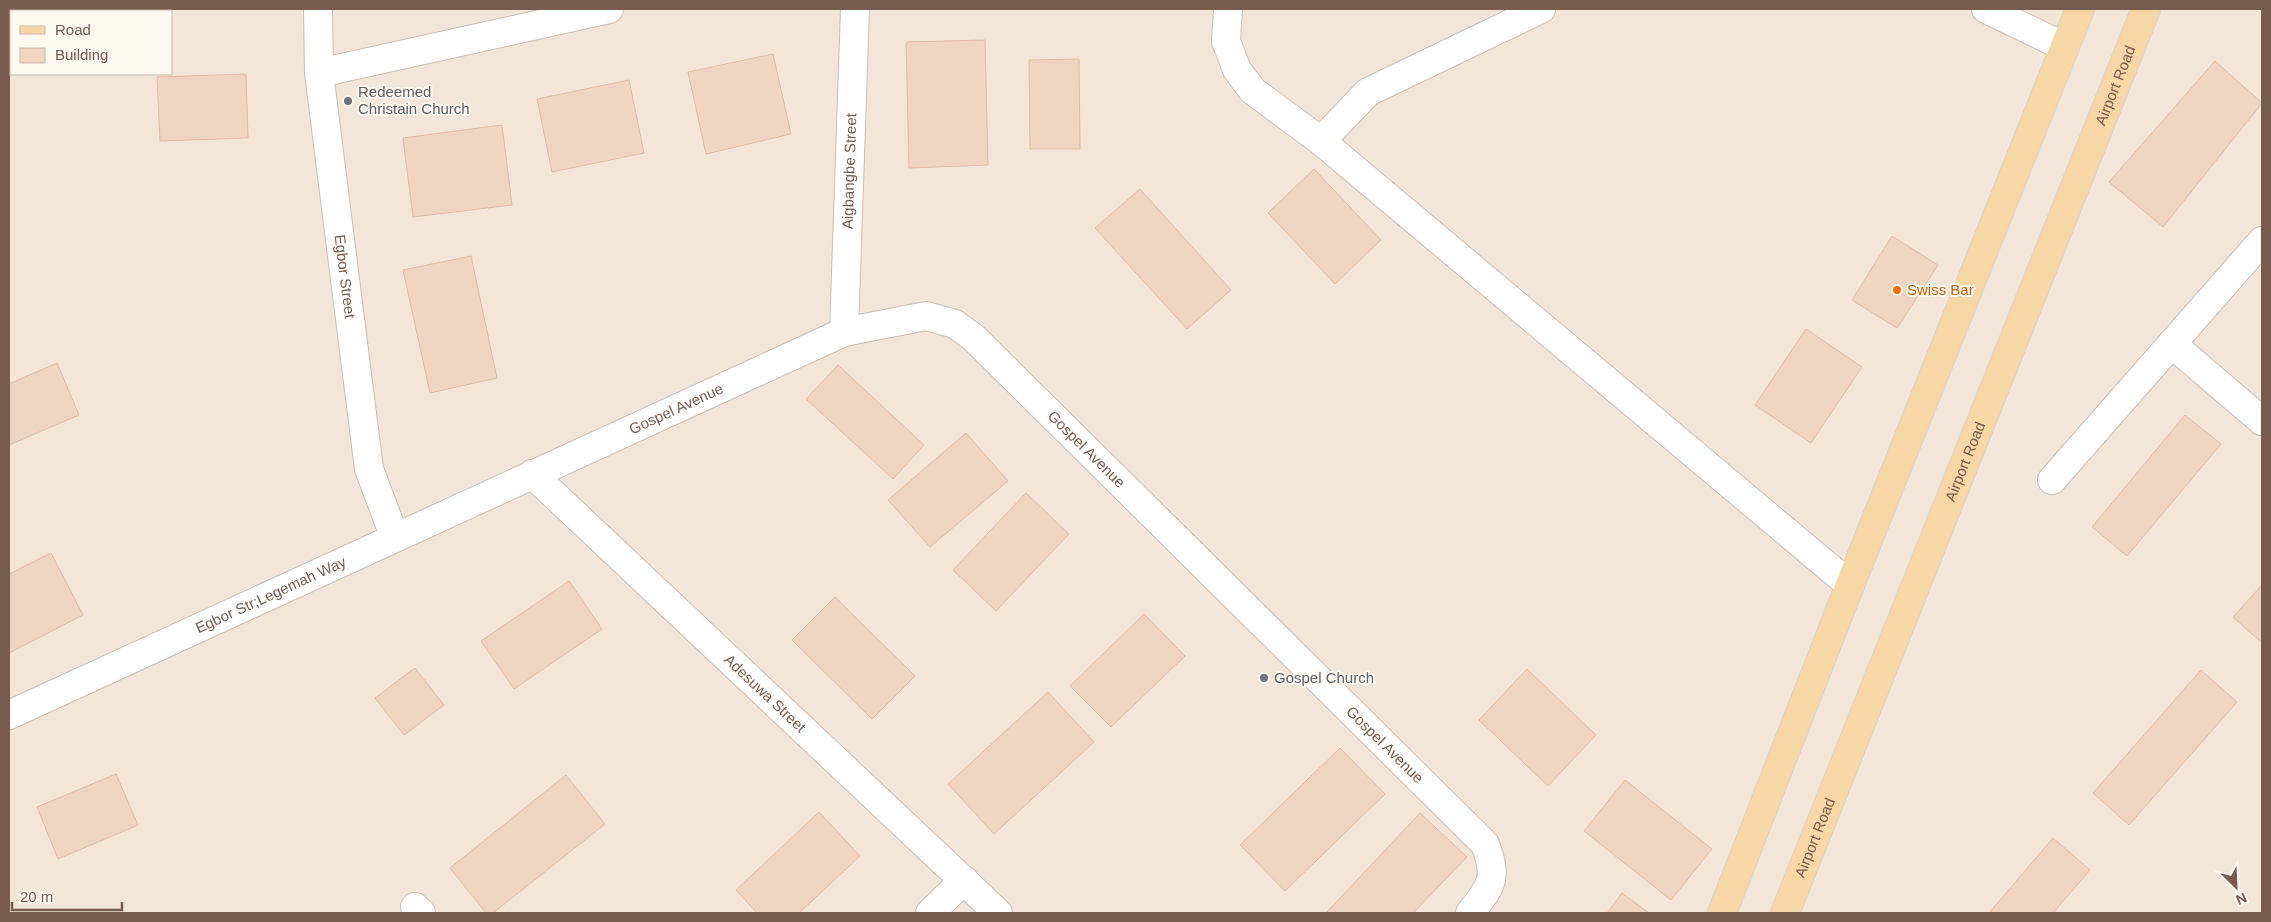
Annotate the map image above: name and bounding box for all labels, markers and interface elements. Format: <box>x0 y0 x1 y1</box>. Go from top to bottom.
legend <box>10 10 172 75</box>
text: Road <box>55 21 91 38</box>
street label: Airport Road <box>2091 43 2138 128</box>
text: Building <box>55 46 108 63</box>
place label: Redeemed Christain Church <box>358 83 470 117</box>
marker: Redeemed Christain Church <box>342 95 354 107</box>
street label: Aigbangbe Street <box>839 112 859 229</box>
street label: Egbor Street <box>331 233 359 320</box>
place label: Swiss Bar <box>1907 281 1974 298</box>
marker: Swiss Bar <box>1891 284 1903 296</box>
street label: Gospel Avenue <box>626 380 726 437</box>
street label: Gospel Avenue <box>1045 407 1129 491</box>
street label: Airport Road <box>1941 419 1988 504</box>
street label: Egbor Str;Legemah Way <box>193 552 349 636</box>
street label: Adesuwa Street <box>721 651 810 736</box>
place label: Gospel Church <box>1274 669 1374 686</box>
marker: Gospel Church <box>1258 672 1270 684</box>
street label: Gospel Avenue <box>1343 703 1427 786</box>
street label: Airport Road <box>1791 795 1838 880</box>
north arrow <box>2211 862 2261 912</box>
scale bar <box>12 880 122 912</box>
text: 20 m <box>20 888 53 905</box>
text: N <box>2233 890 2249 908</box>

